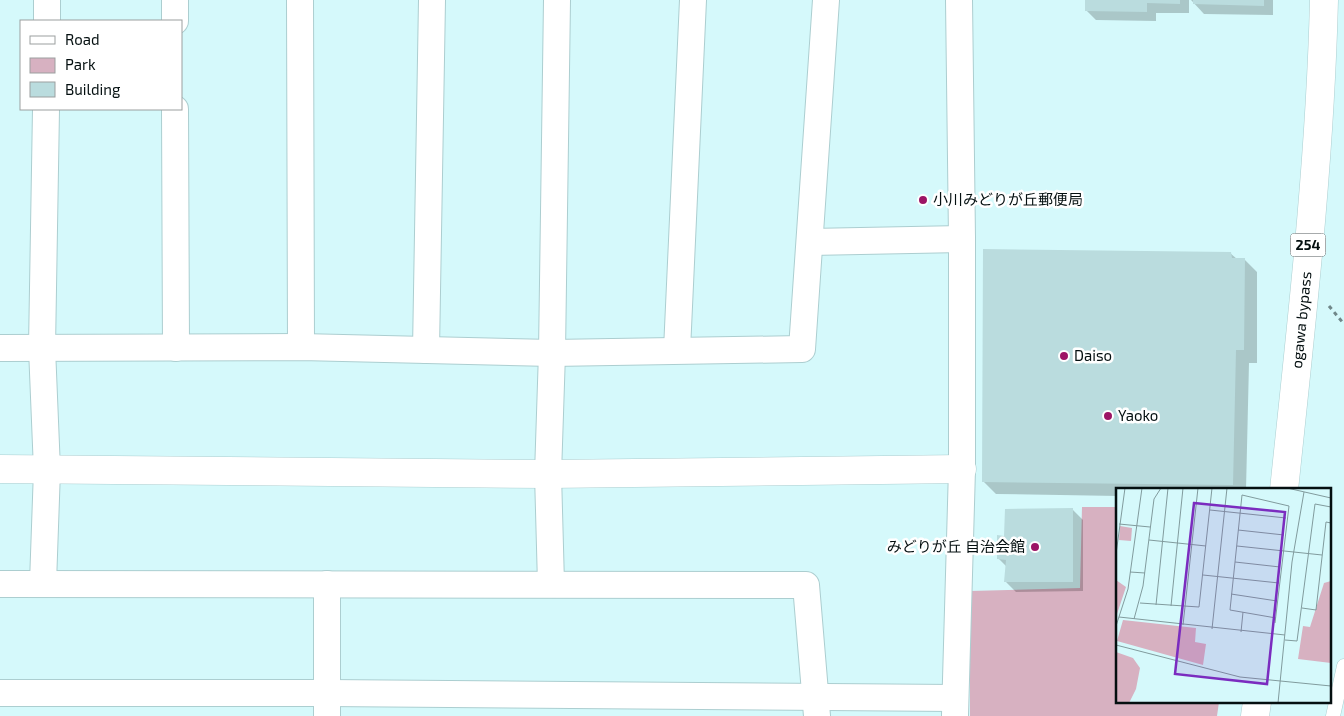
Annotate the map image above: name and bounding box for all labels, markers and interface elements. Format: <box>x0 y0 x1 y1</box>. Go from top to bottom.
legend <box>20 20 182 110</box>
text: Road <box>65 30 100 48</box>
text: Park <box>65 55 96 73</box>
text: Building <box>65 80 121 98</box>
place label: 小川みどりが丘郵便局 <box>933 190 1083 208</box>
marker: 小川みどりが丘郵便局 <box>917 194 929 206</box>
road number: 254 <box>1290 234 1326 256</box>
street label: ogawa bypass <box>1287 270 1314 369</box>
place label: Daiso <box>1074 346 1112 364</box>
marker: Daiso <box>1058 350 1070 362</box>
place label: Yaoko <box>1118 406 1158 424</box>
marker: Yaoko <box>1102 410 1114 422</box>
inset map <box>1116 488 1332 704</box>
place label: みどりが丘 自治会館 <box>887 537 1025 555</box>
marker: みどりが丘 自治会館 <box>1029 541 1041 553</box>

